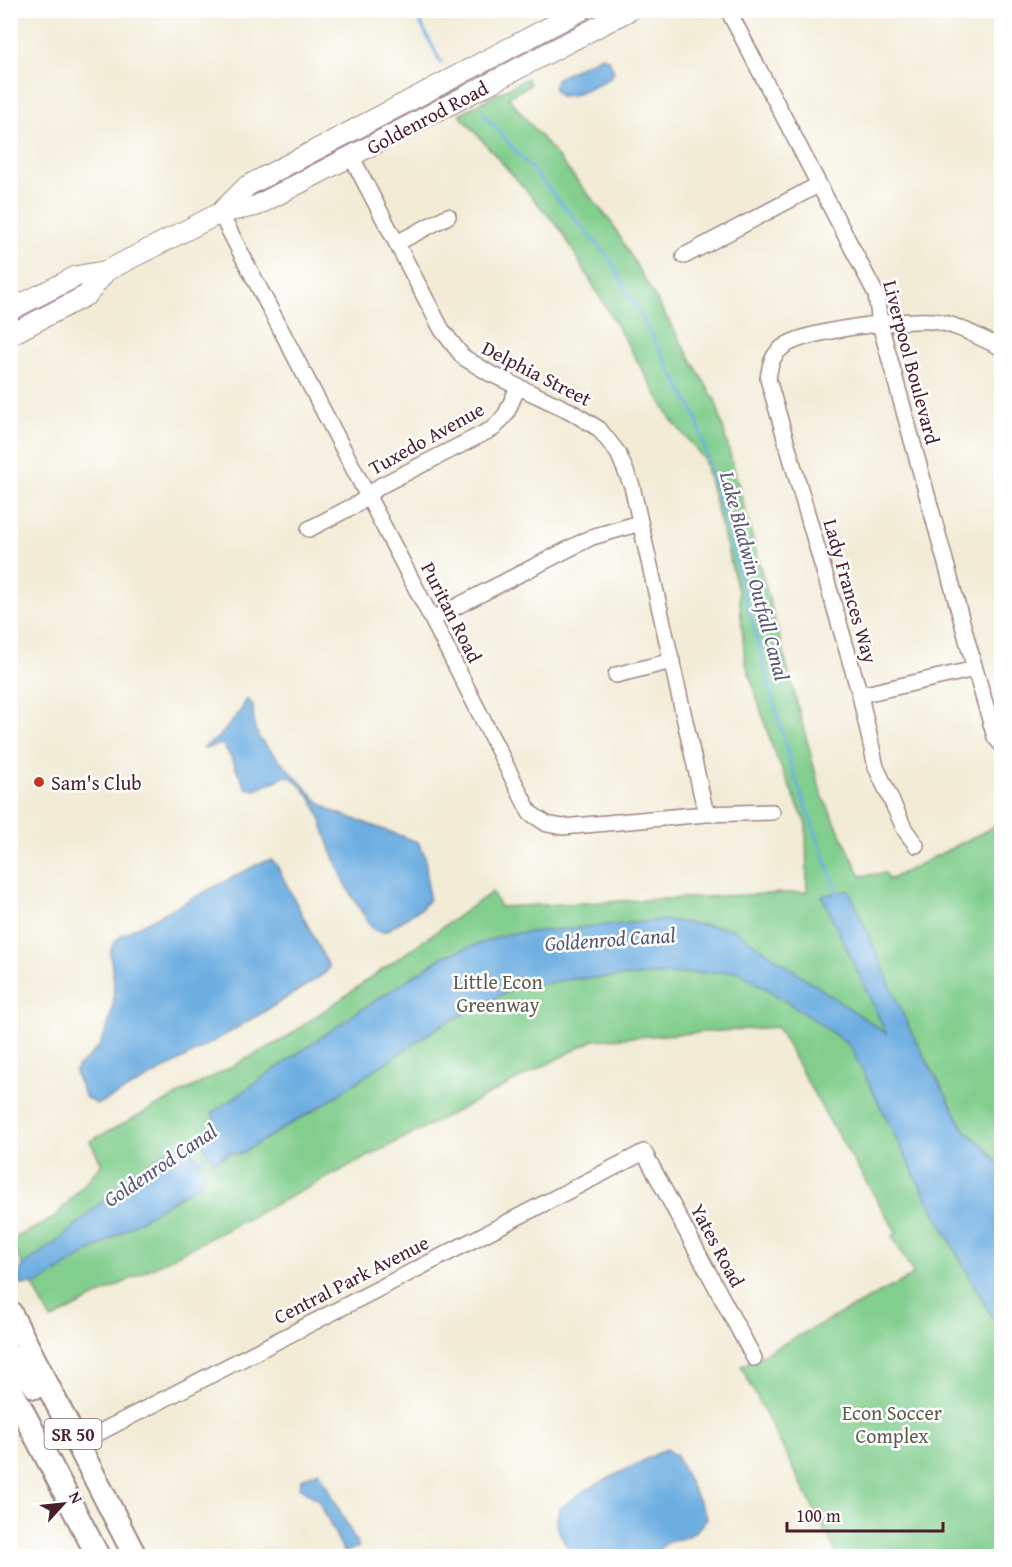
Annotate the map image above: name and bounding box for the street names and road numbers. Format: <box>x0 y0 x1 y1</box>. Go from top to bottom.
street label: Goldenrod Road <box>361 73 493 161</box>
street label: Liverpool Boulevard <box>876 277 948 448</box>
street label: Delphia Street <box>477 333 597 413</box>
street label: Tuxedo Avenue <box>363 394 489 482</box>
street label: Lady Frances Way <box>817 515 885 667</box>
street label: Puritan Road <box>414 557 490 668</box>
street label: Yates Road <box>684 1198 752 1292</box>
street label: Central Park Avenue <box>268 1227 434 1331</box>
road number: SR 50 <box>44 1419 101 1449</box>

